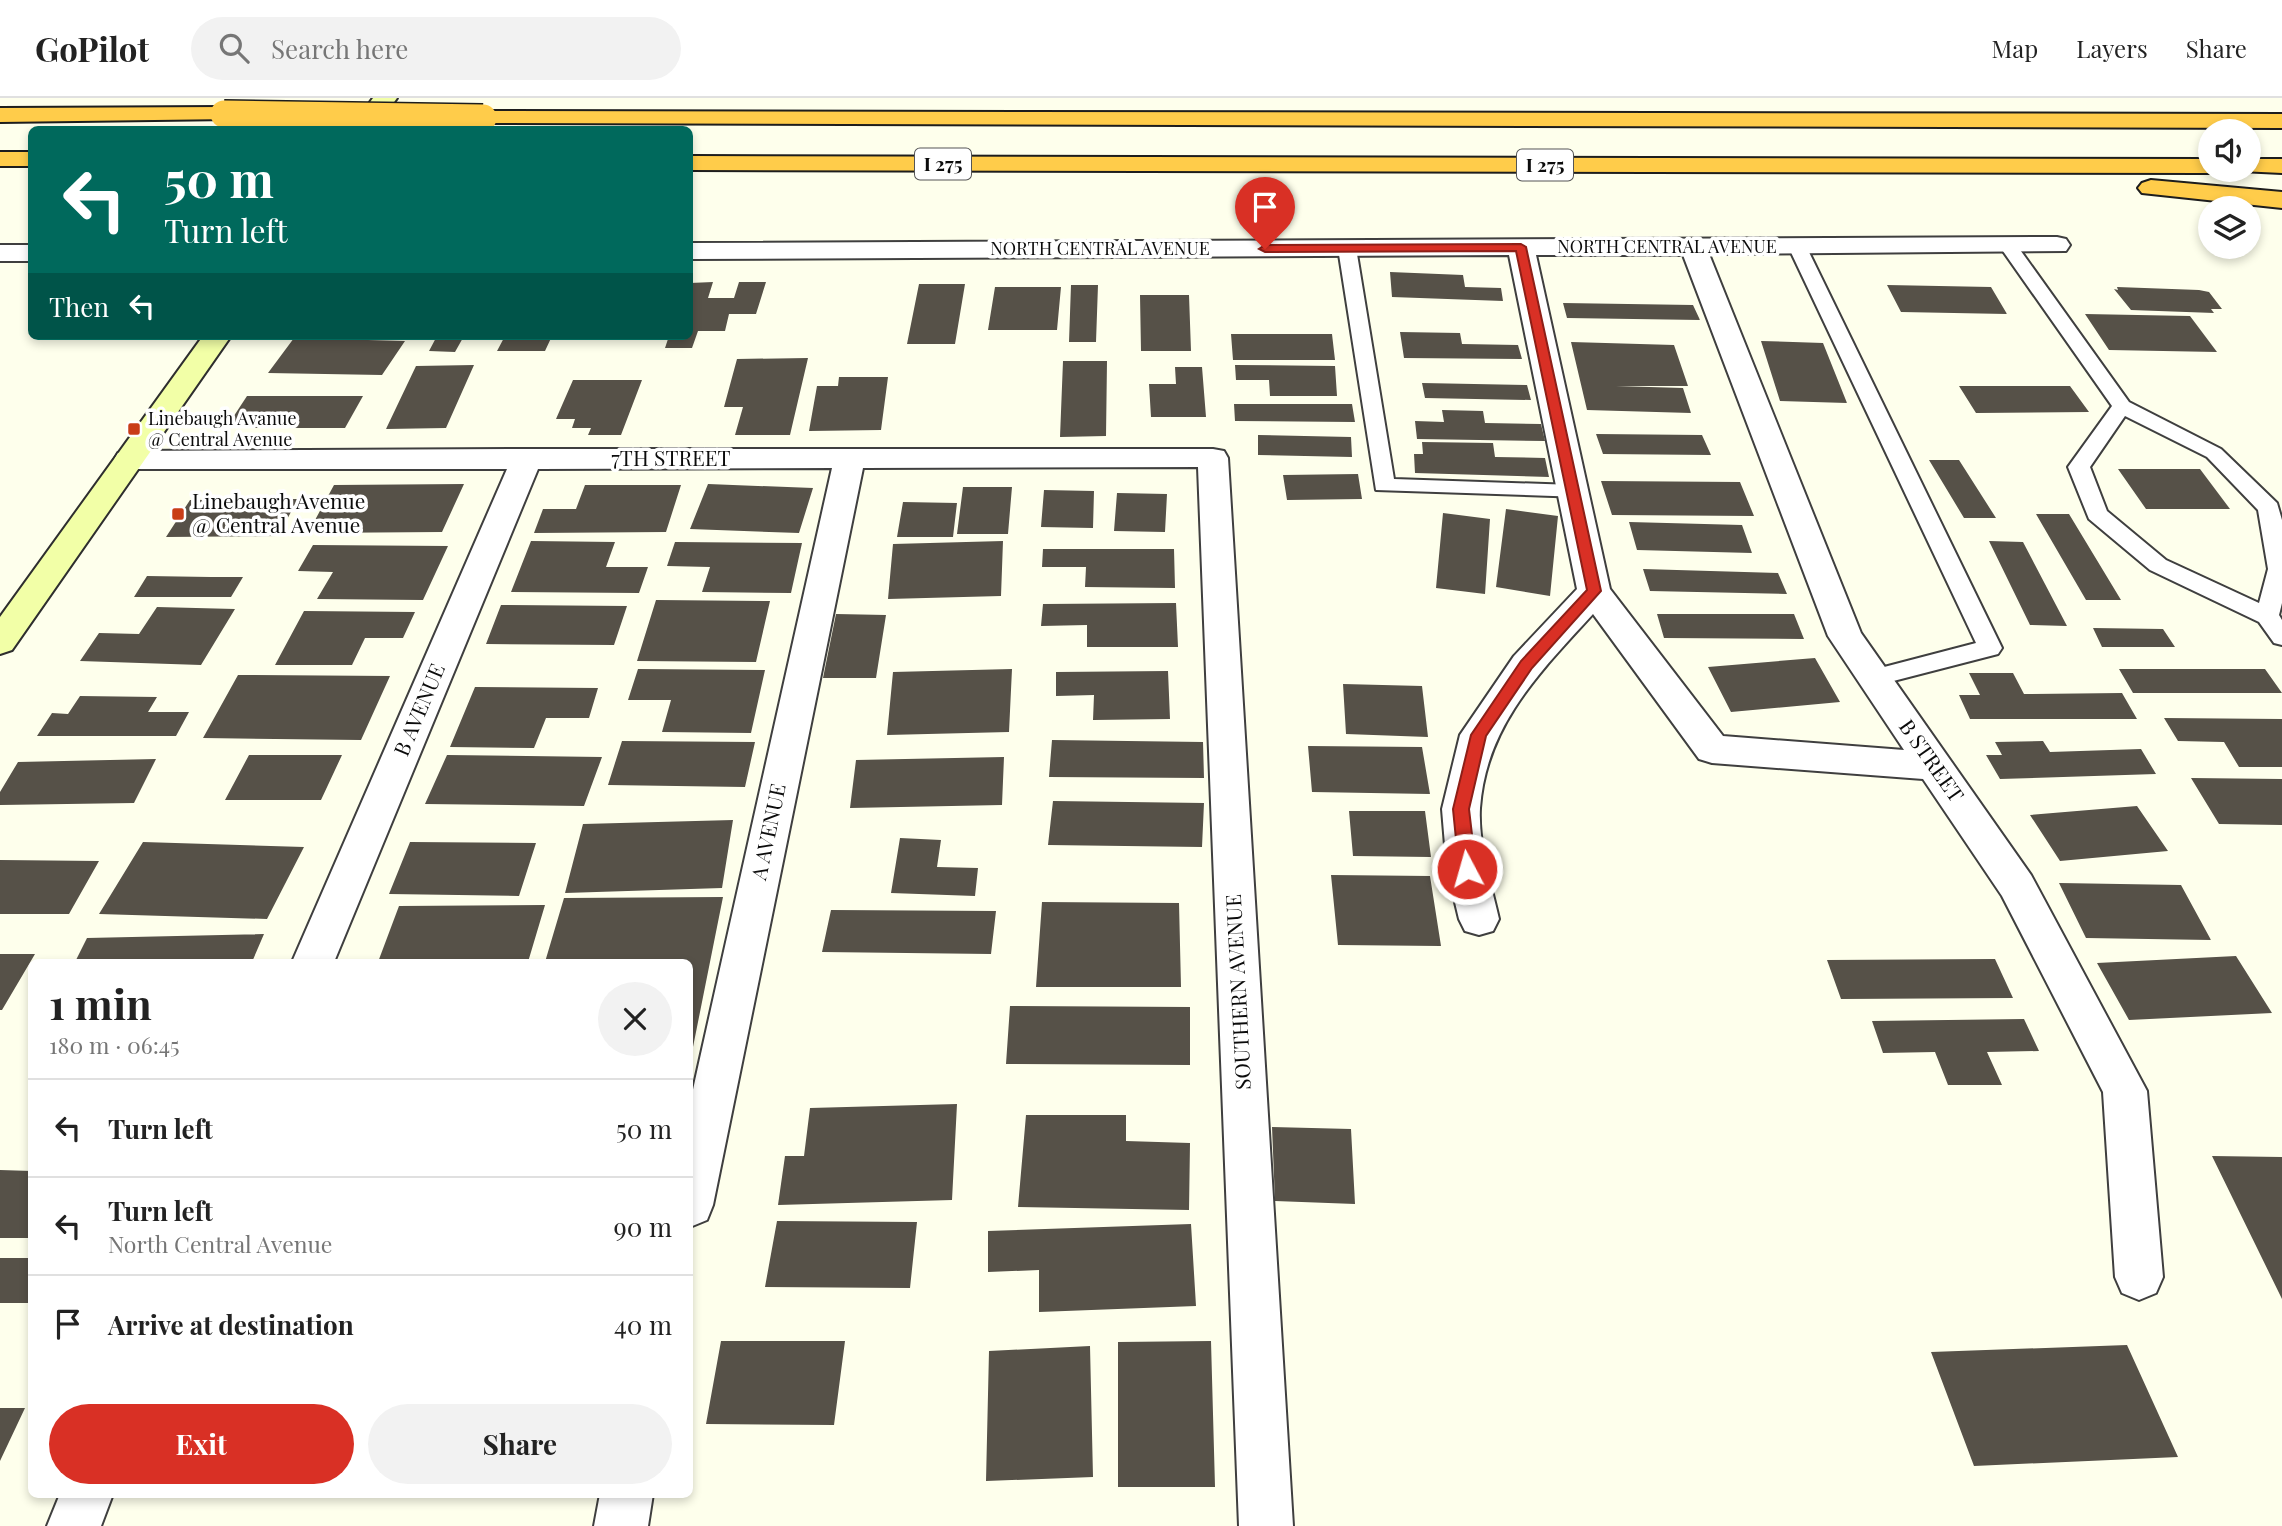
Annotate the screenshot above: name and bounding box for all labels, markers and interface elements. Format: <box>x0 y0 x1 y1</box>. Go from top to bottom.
search box <box>191 17 681 80</box>
text: GoPilot <box>35 26 149 70</box>
icon: search <box>215 29 253 67</box>
text: Search here <box>271 31 408 66</box>
text: Map <box>1992 32 2038 64</box>
text: Layers <box>2076 32 2148 64</box>
text: Share <box>2186 32 2247 64</box>
map controls <box>2198 119 2261 259</box>
button: sound <box>2198 119 2261 182</box>
text: 50 m <box>164 145 274 210</box>
road number: I 275 <box>915 148 971 180</box>
road number: I 275 <box>1517 150 1573 180</box>
icon: left <box>49 154 140 245</box>
pin <box>1235 177 1295 249</box>
icon: arrive <box>1246 188 1284 226</box>
button: layers <box>2198 196 2261 259</box>
text: Turn left <box>164 208 288 251</box>
street label: NORTH CENTRAL AVENUE <box>1557 234 1777 258</box>
street label: NORTH CENTRAL AVENUE <box>990 236 1210 260</box>
icon: left <box>123 287 161 325</box>
text: Then <box>49 289 109 324</box>
place label: Linebaugh Avanue @ Central Avenue <box>148 406 297 451</box>
marker: Linebaugh Avanue @ Central Avenue <box>126 421 142 437</box>
street label: 7TH STREET <box>611 443 731 471</box>
place label: Linebaugh Avenue @ Central Avenue <box>192 486 365 538</box>
marker: Linebaugh Avenue @ Central Avenue <box>170 506 186 522</box>
street label: B AVENUE <box>386 659 450 760</box>
street label: B STREET <box>1894 713 1971 807</box>
street label: A AVENUE <box>743 781 791 883</box>
position arrow <box>1430 832 1504 906</box>
street label: SOUTHERN AVENUE <box>1218 894 1256 1091</box>
text: 1 min <box>49 975 152 1031</box>
button: close <box>598 982 672 1056</box>
text: 180 m · 06:45 <box>49 1029 180 1060</box>
icon: left <box>49 1109 87 1147</box>
text: Turn left <box>108 1111 213 1146</box>
text: 50 m <box>616 1111 672 1146</box>
text: Turn left <box>108 1193 213 1228</box>
icon: left <box>49 1207 87 1245</box>
text: 90 m <box>614 1209 672 1244</box>
text: North Central Avenue <box>108 1228 333 1259</box>
icon: arrive <box>49 1305 87 1343</box>
text: Arrive at destination <box>108 1307 354 1342</box>
text: 40 m <box>614 1307 672 1342</box>
button: Exit <box>49 1404 354 1484</box>
button: Share <box>368 1404 672 1484</box>

